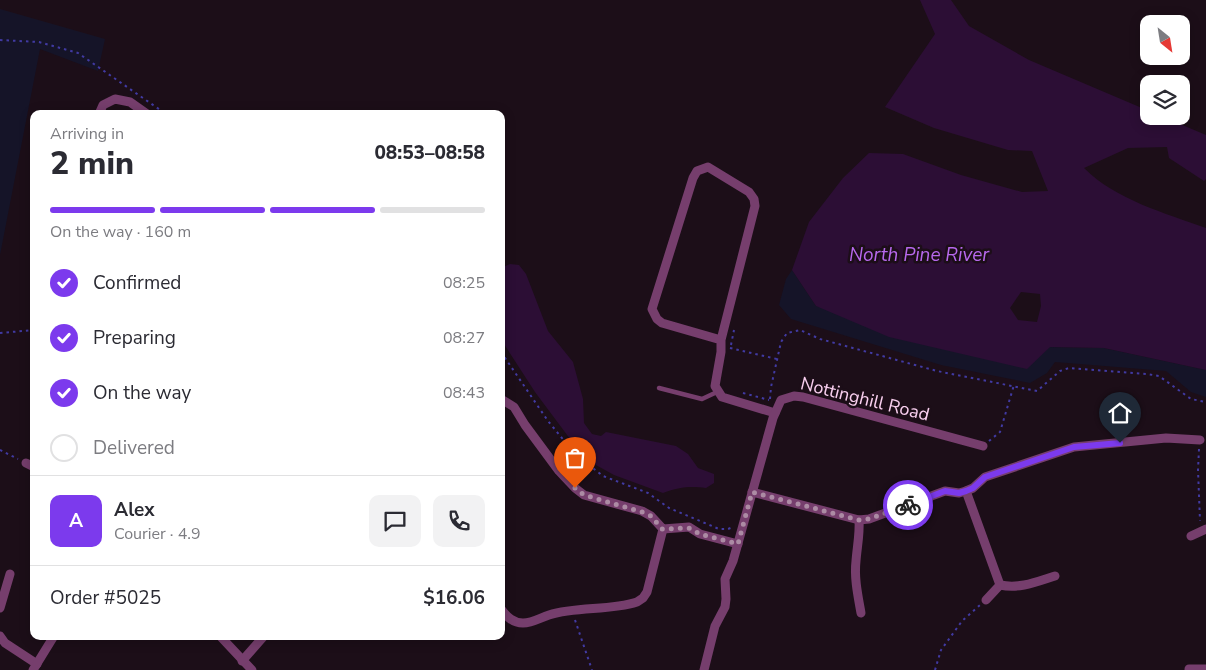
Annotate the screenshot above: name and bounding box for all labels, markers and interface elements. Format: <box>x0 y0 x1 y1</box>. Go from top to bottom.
north arrow <box>1140 15 1190 65</box>
map controls <box>1140 15 1190 125</box>
button: layers <box>1140 75 1190 125</box>
text: Arriving in <box>50 123 124 145</box>
text: 08:53–08:58 <box>374 140 485 166</box>
text: 2 min <box>50 142 134 185</box>
text: On the way · 160 m <box>50 221 191 243</box>
water label: North Pine River <box>849 242 990 268</box>
icon: check <box>50 269 78 297</box>
text: Confirmed <box>93 270 181 296</box>
text: 08:25 <box>443 272 485 294</box>
icon: check <box>50 324 78 352</box>
text: Preparing <box>93 325 176 351</box>
text: 08:27 <box>443 327 485 349</box>
street label: Nottinghill Road <box>798 371 932 427</box>
icon: check <box>50 379 78 407</box>
text: On the way <box>93 380 191 406</box>
text: 08:43 <box>443 382 485 404</box>
pin <box>1099 392 1141 443</box>
icon: home <box>1106 399 1134 427</box>
text: Delivered <box>93 435 175 461</box>
pin <box>554 437 596 488</box>
icon: bag <box>561 444 589 472</box>
courier <box>883 480 933 530</box>
icon: bike <box>894 491 922 519</box>
button: chat <box>369 495 421 547</box>
button: phone <box>433 495 485 547</box>
text: Alex <box>114 497 155 523</box>
text: A <box>69 508 83 534</box>
text: Courier · 4.9 <box>114 523 200 545</box>
text: Order #5025 <box>50 585 161 611</box>
text: $16.06 <box>423 585 485 611</box>

